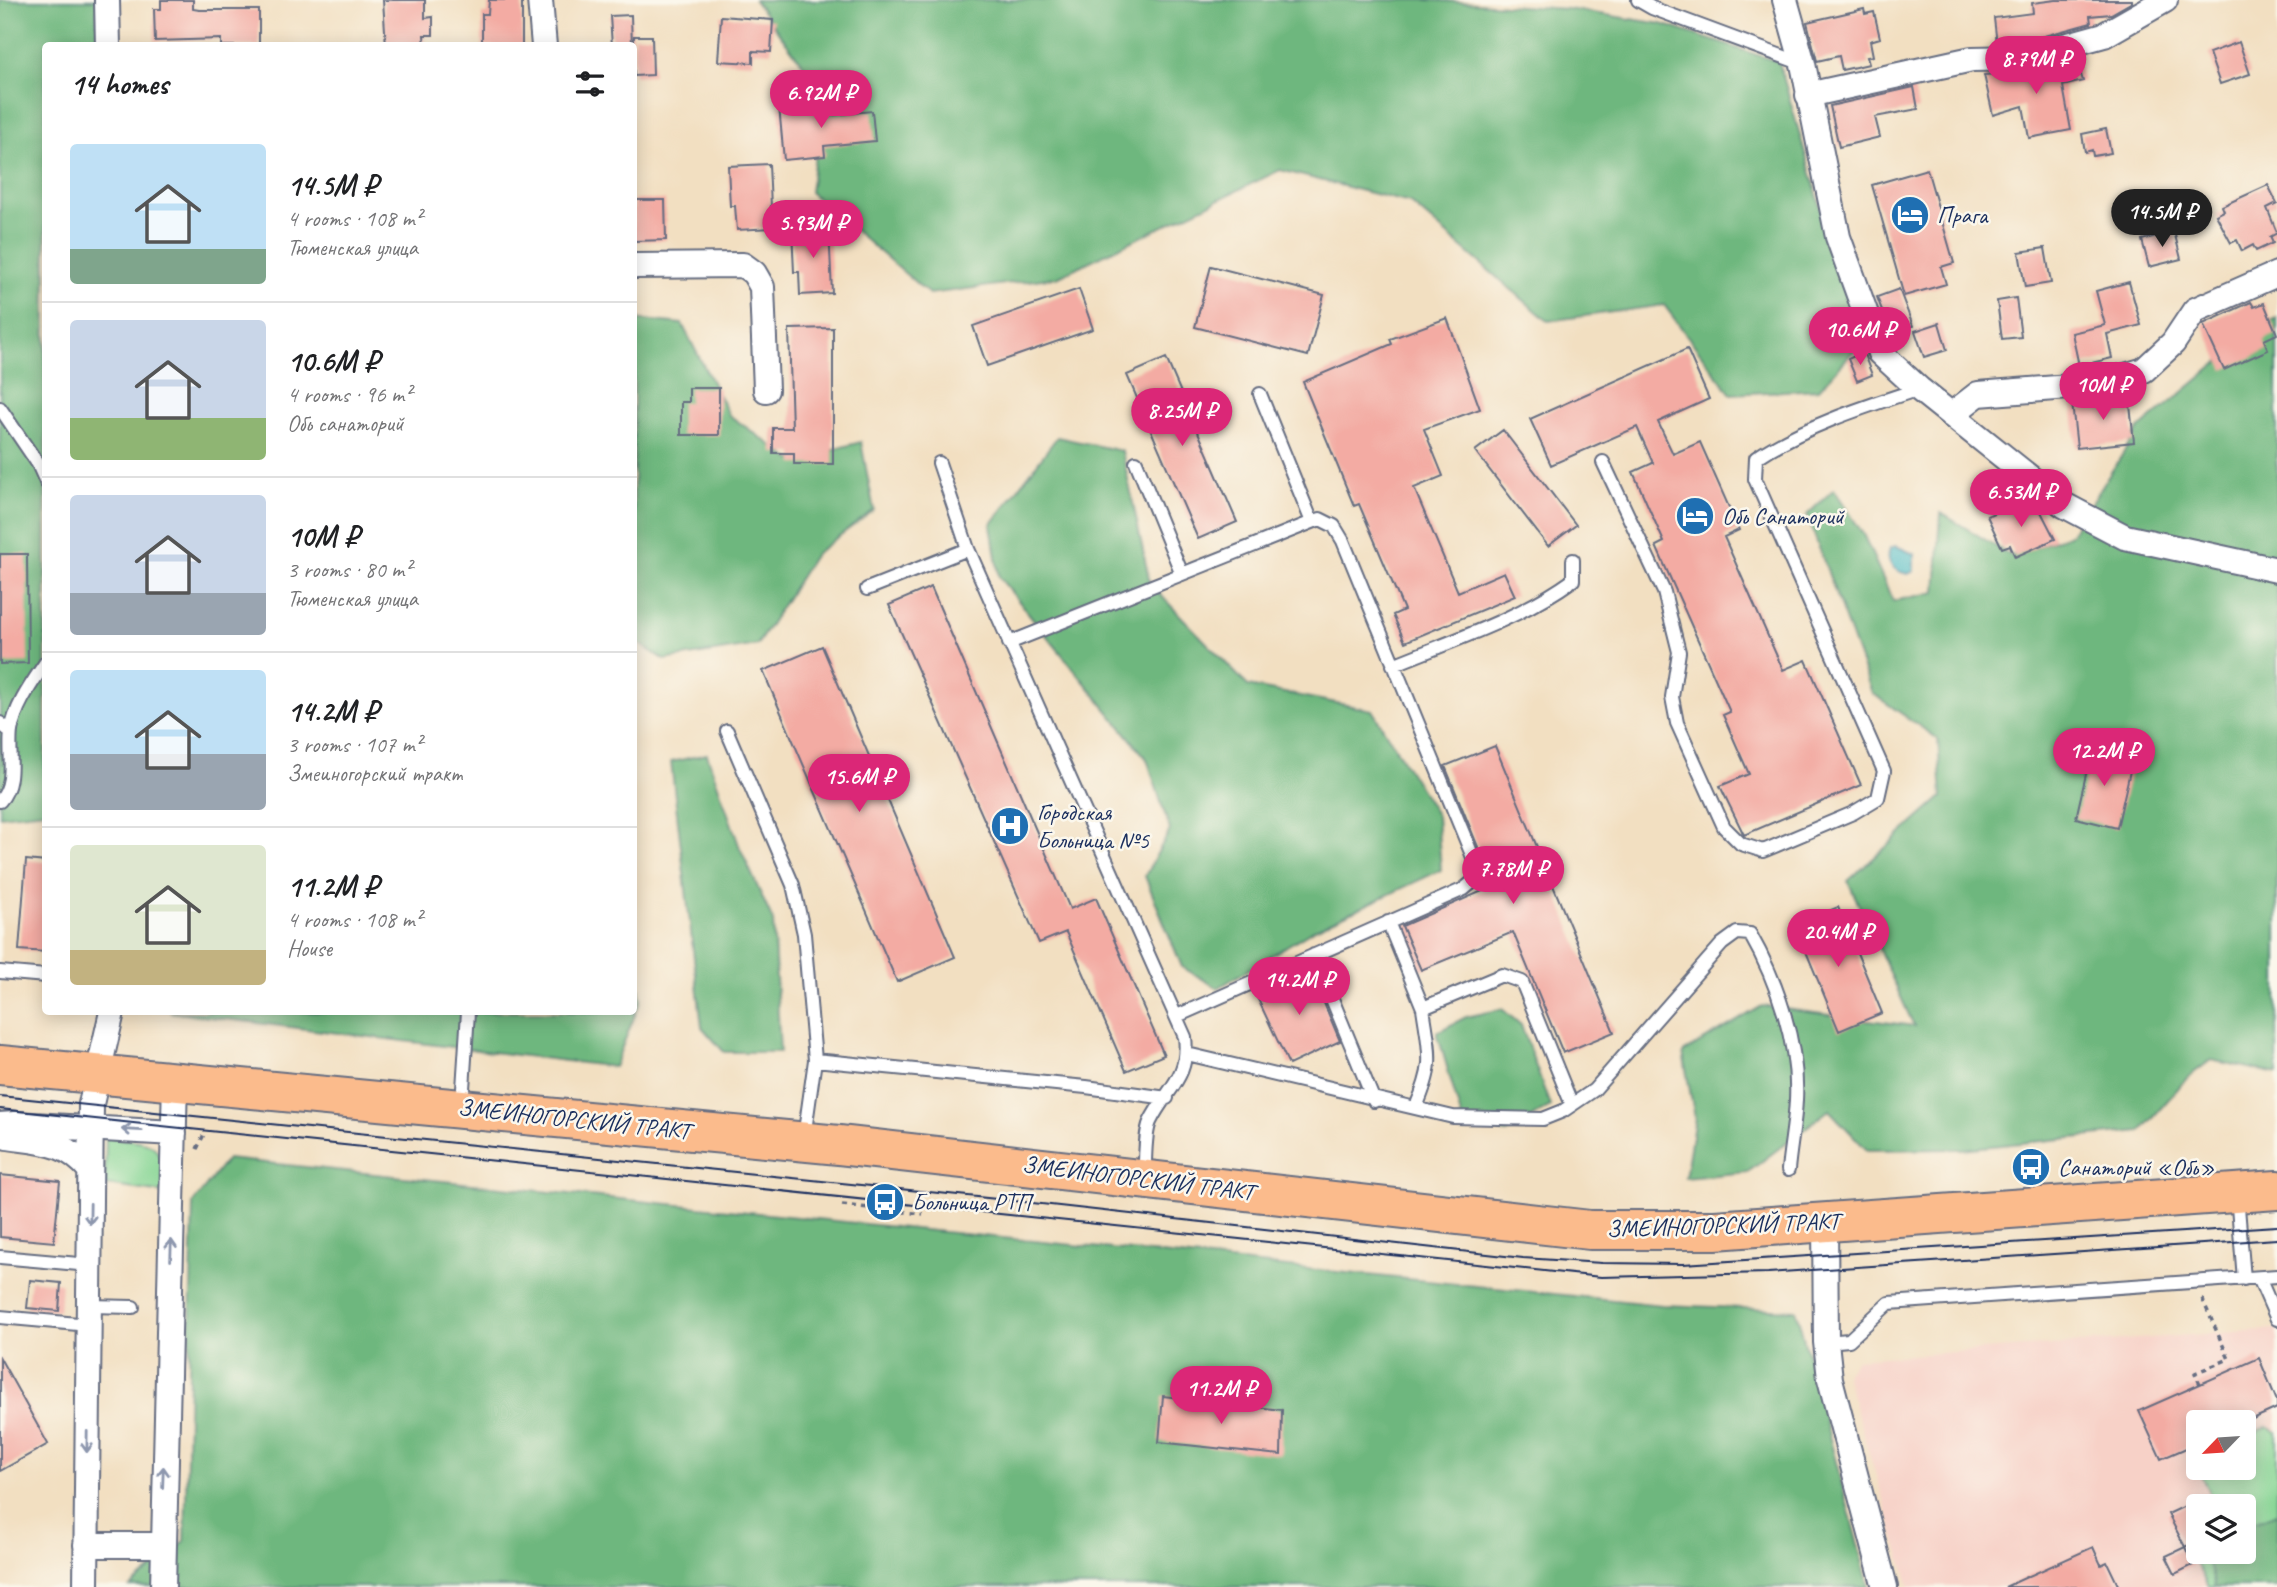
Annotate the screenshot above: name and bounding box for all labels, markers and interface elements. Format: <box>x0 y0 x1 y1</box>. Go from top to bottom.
pin: 8.79M ₽ <box>1971 36 2101 96</box>
text: 8.79M ₽ <box>2001 44 2071 73</box>
text: 14 homes <box>70 65 168 103</box>
icon: filters <box>571 65 609 103</box>
pin: 6.92M ₽ <box>756 71 886 130</box>
text: 6.92M ₽ <box>786 78 856 107</box>
text: 14.5M ₽ <box>287 166 378 204</box>
icon: home <box>126 172 210 256</box>
pin: 14.5M ₽ <box>2097 190 2227 249</box>
hotel icon: Прага <box>1889 194 1931 236</box>
text: 14.5M ₽ <box>2127 197 2197 226</box>
place label: Прага <box>1937 200 1989 230</box>
pin: 5.93M ₽ <box>748 201 878 260</box>
text: 4 rooms · 108 m² <box>287 204 422 233</box>
text: 5.93M ₽ <box>778 208 848 237</box>
text: Тюменская улица <box>287 233 418 262</box>
pin: 10.6M ₽ <box>1795 308 1925 367</box>
text: 10.6M ₽ <box>1825 315 1895 344</box>
text: 10.6M ₽ <box>287 342 379 380</box>
icon: home <box>126 348 210 432</box>
pin: 10M ₽ <box>2054 362 2152 422</box>
text: 10M ₽ <box>2076 370 2130 399</box>
text: 4 rooms · 96 m² <box>287 380 411 409</box>
pin: 8.25M ₽ <box>1117 388 1247 448</box>
text: 8.25M ₽ <box>1147 396 1217 425</box>
text: Обь санаторий <box>287 409 404 438</box>
pin: 6.53M ₽ <box>1956 470 2086 529</box>
text: 6.53M ₽ <box>1986 477 2056 506</box>
hotel icon: Обь Санаторий <box>1674 495 1716 537</box>
place label: Обь Санаторий <box>1722 501 1846 531</box>
text: 10M ₽ <box>287 517 359 555</box>
icon: home <box>126 523 210 607</box>
text: 3 rooms · 80 m² <box>287 555 411 584</box>
text: Тюменская улица <box>287 584 418 613</box>
text: 14.2M ₽ <box>287 692 378 730</box>
icon: home <box>126 698 210 782</box>
pin: 12.2M ₽ <box>2039 728 2169 788</box>
text: 3 rooms · 107 m² <box>287 730 422 759</box>
text: 12.2M ₽ <box>2069 736 2139 765</box>
pin: 15.6M ₽ <box>794 754 924 814</box>
text: Змеиногорский тракт <box>287 759 462 788</box>
text: 15.6M ₽ <box>824 762 894 791</box>
place label: Городская Больница №5 <box>1037 797 1150 855</box>
hospital icon: Городская Больница №5 <box>989 805 1031 847</box>
pin: 7.78M ₽ <box>1448 846 1578 906</box>
text: 7.78M ₽ <box>1478 854 1548 883</box>
text: 11.2M ₽ <box>287 867 378 905</box>
icon: home <box>126 873 210 957</box>
text: 4 rooms · 108 m² <box>287 905 422 934</box>
pin: 20.4M ₽ <box>1773 909 1903 969</box>
text: 20.4M ₽ <box>1803 917 1873 946</box>
text: House <box>287 934 332 963</box>
pin: 14.2M ₽ <box>1234 958 1364 1017</box>
text: 14.2M ₽ <box>1264 965 1334 994</box>
street label: ЗМЕИНОГОРСКИЙ ТРАКТ <box>456 1092 697 1147</box>
one-way arrow <box>122 1123 144 1136</box>
bus stop icon: Санаторий «Обь» <box>2010 1146 2052 1188</box>
street label: ЗМЕИНОГОРСКИЙ ТРАКТ <box>1020 1149 1261 1208</box>
place label: Санаторий «Обь» <box>2058 1152 2215 1182</box>
bus stop icon: Больница РТП <box>864 1181 906 1223</box>
place label: Больница РТП <box>912 1187 1035 1217</box>
one-way arrow <box>83 1202 97 1225</box>
street label: ЗМЕИНОГОРСКИЙ ТРАКТ <box>1606 1206 1845 1244</box>
one-way arrow <box>165 1239 178 1262</box>
pin: 11.2M ₽ <box>1156 1366 1286 1426</box>
text: 11.2M ₽ <box>1186 1374 1256 1403</box>
north arrow <box>2186 1410 2256 1480</box>
map controls <box>2186 1410 2256 1564</box>
one-way arrow <box>80 1430 94 1453</box>
one-way arrow <box>157 1466 170 1489</box>
button: layers <box>2186 1494 2256 1564</box>

